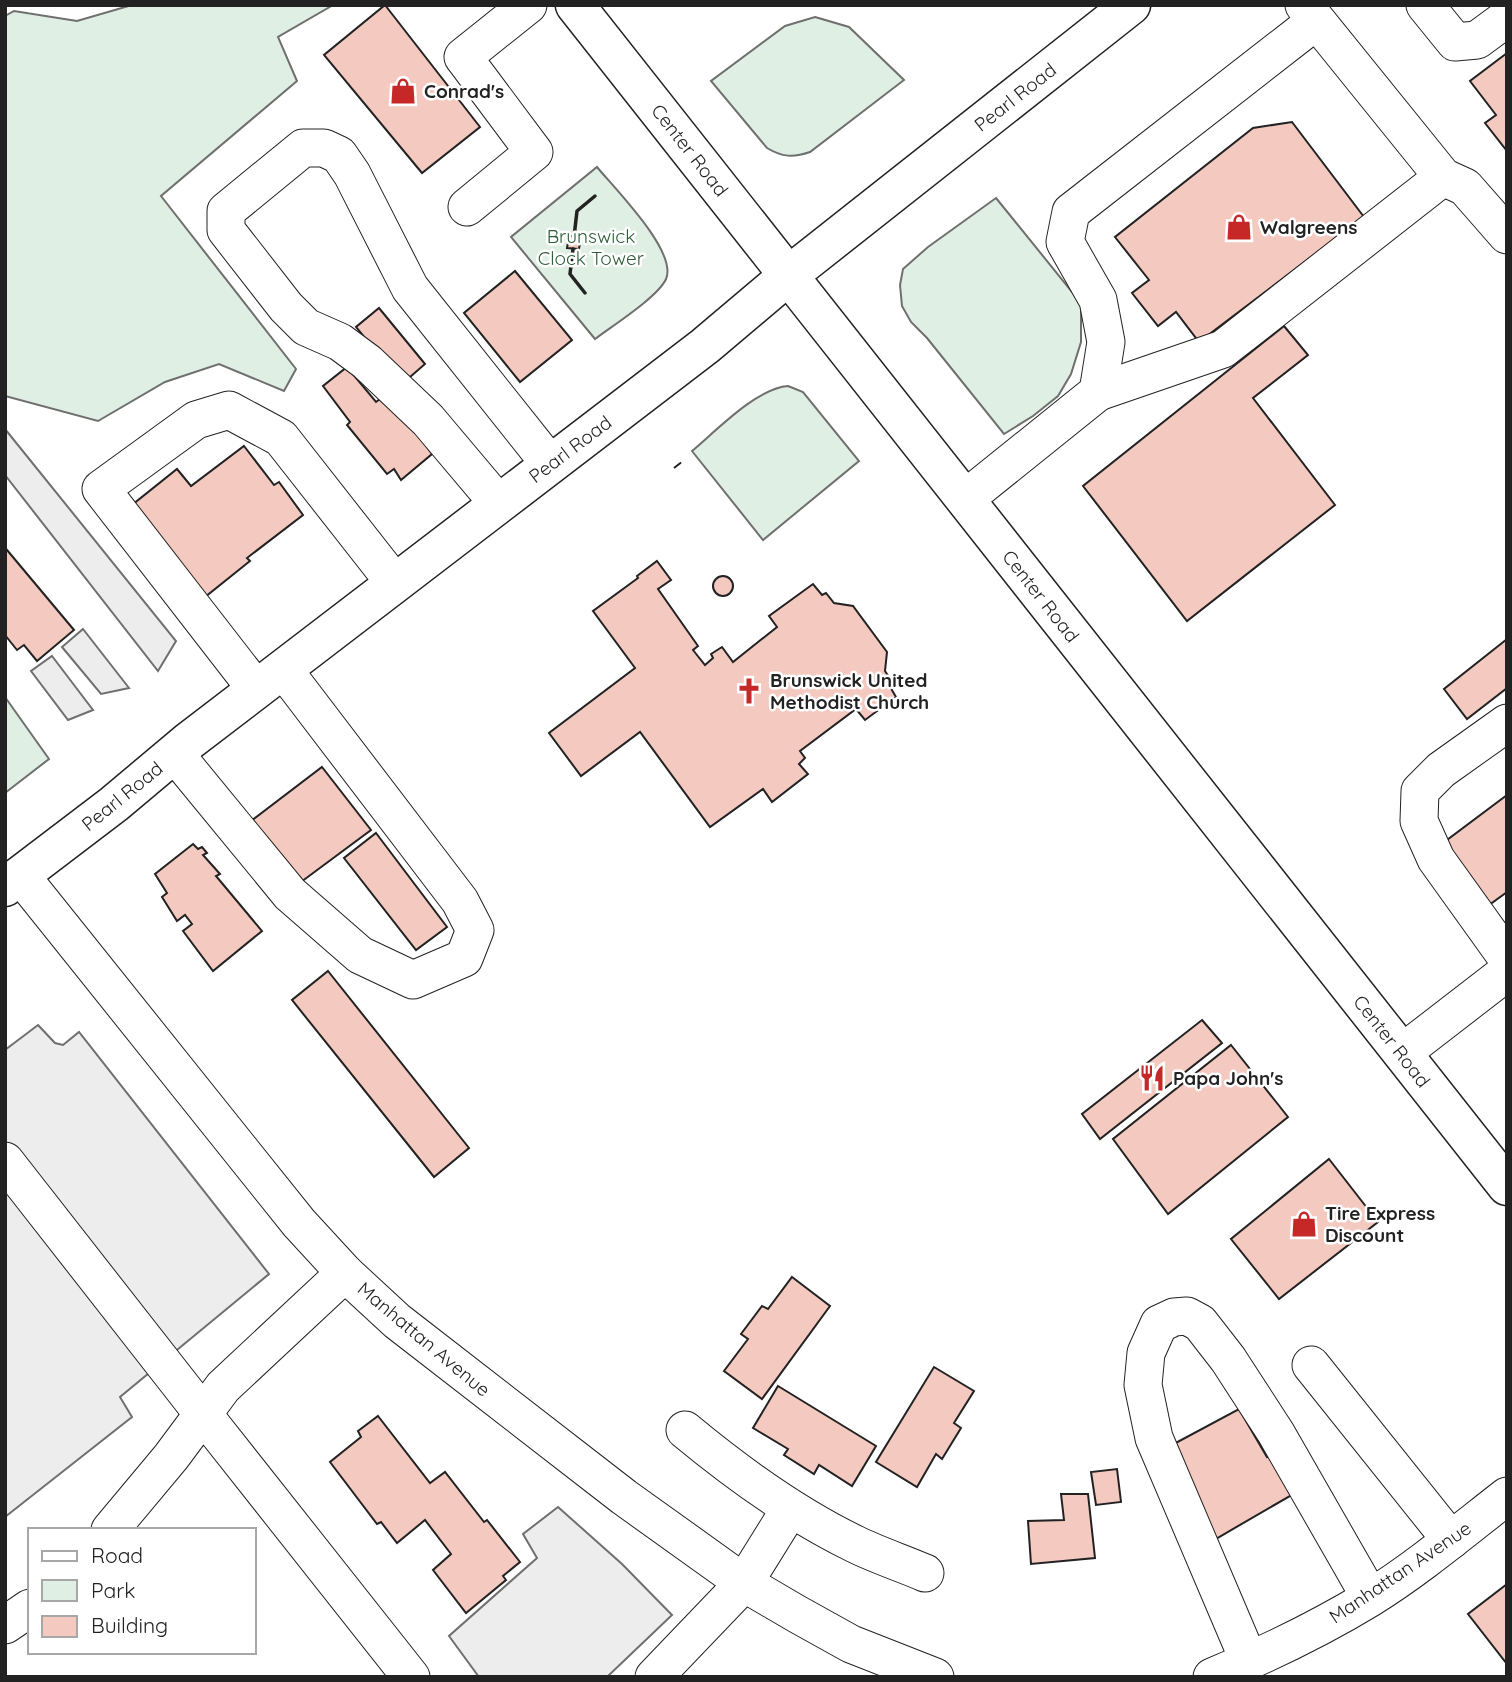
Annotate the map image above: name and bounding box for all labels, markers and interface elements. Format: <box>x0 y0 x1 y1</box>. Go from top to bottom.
street label: Pearl Road <box>969 58 1061 136</box>
shop icon: Conrad's <box>388 76 418 106</box>
place label: Conrad's <box>424 79 504 103</box>
street label: Center Road <box>646 99 734 201</box>
shop icon: Walgreens <box>1224 212 1254 242</box>
place label: Walgreens <box>1260 215 1357 239</box>
park label: Brunswick Clock Tower <box>538 224 645 270</box>
street label: Pearl Road <box>524 410 616 488</box>
street label: Center Road <box>997 545 1085 647</box>
place label: Brunswick United Methodist Church <box>770 668 929 714</box>
church icon: Brunswick United Methodist Church <box>734 676 764 706</box>
street label: Pearl Road <box>77 756 167 836</box>
street label: Center Road <box>1348 990 1436 1092</box>
restaurant icon: Papa John's <box>1137 1063 1167 1093</box>
place label: Papa John's <box>1173 1066 1283 1090</box>
place label: Tire Express Discount <box>1325 1201 1435 1247</box>
shop icon: Tire Express Discount <box>1289 1209 1319 1239</box>
street label: Manhattan Avenue <box>353 1276 495 1402</box>
street label: Manhattan Avenue <box>1324 1516 1476 1628</box>
legend <box>28 1528 256 1654</box>
text: Road <box>91 1542 143 1568</box>
text: Park <box>91 1577 135 1603</box>
text: Building <box>91 1612 168 1638</box>

